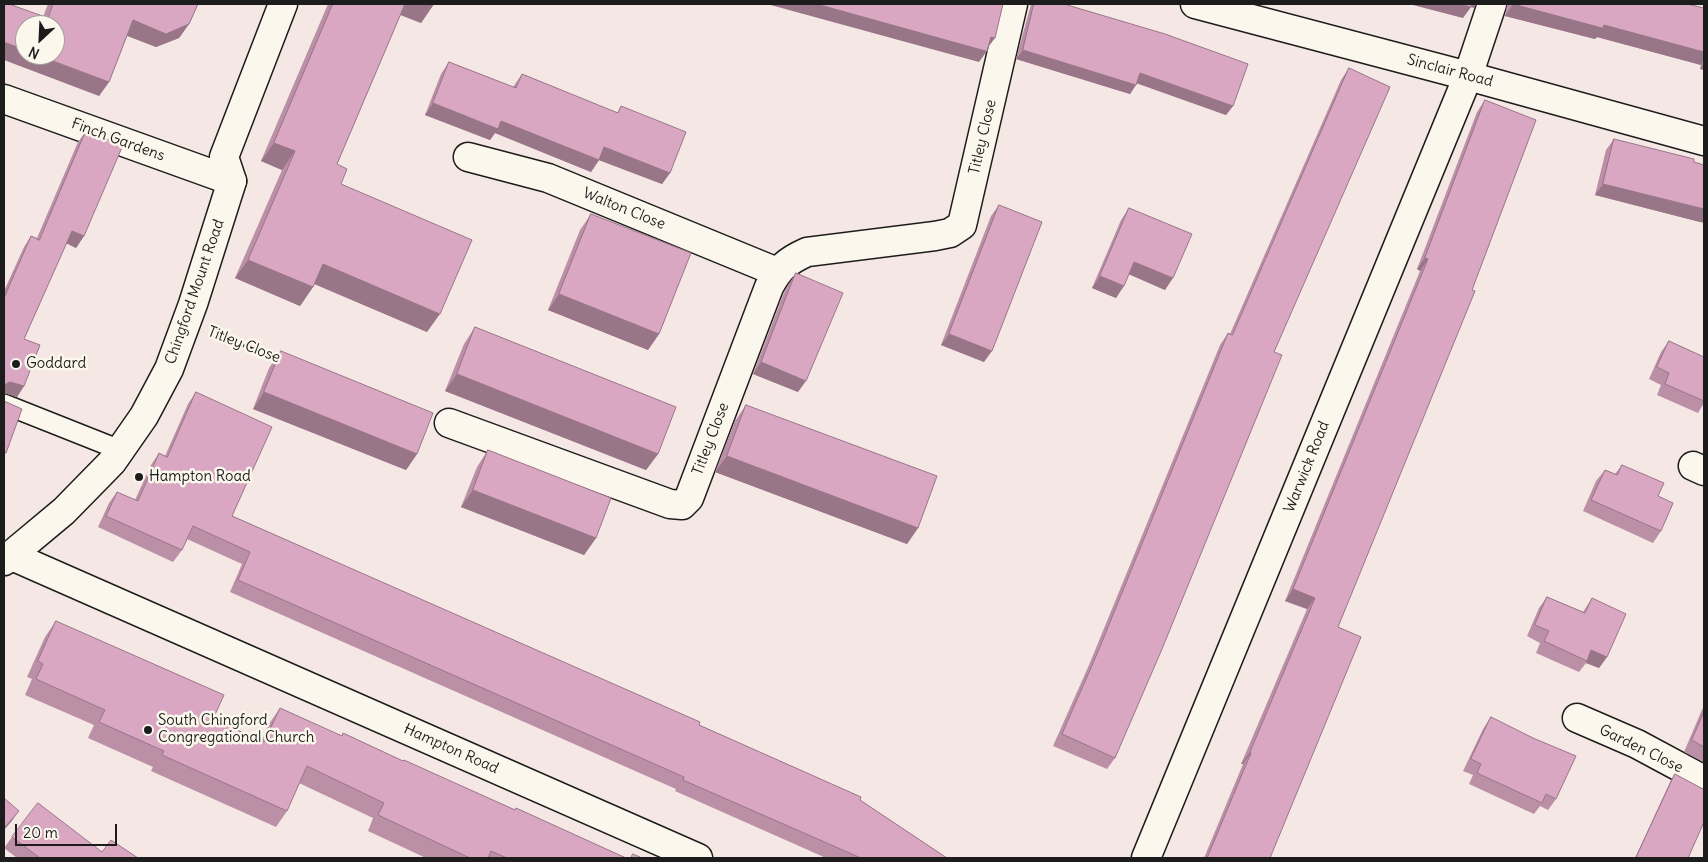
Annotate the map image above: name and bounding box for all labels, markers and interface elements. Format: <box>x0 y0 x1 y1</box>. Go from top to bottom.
north arrow <box>15 15 65 65</box>
text: N <box>26 42 42 63</box>
street label: Sinclair Road <box>1405 51 1495 91</box>
street label: Titley Close <box>966 98 1000 176</box>
street label: Finch Gardens <box>69 115 167 165</box>
street label: Walton Close <box>580 184 668 234</box>
street label: Chingford Mount Road <box>162 217 228 367</box>
street label: Titley Close <box>205 323 283 367</box>
place label: Goddard <box>26 355 86 373</box>
marker: Goddard <box>10 358 22 370</box>
street label: Titley Close <box>689 400 733 478</box>
street label: Warwick Road <box>1280 419 1334 515</box>
place label: Hampton Road <box>149 468 251 486</box>
marker: Hampton Road <box>133 471 145 483</box>
place label: South Chingford Congregational Church <box>158 712 314 747</box>
street label: Hampton Road <box>401 720 501 778</box>
street label: Garden Close <box>1596 721 1686 777</box>
marker: South Chingford Congregational Church <box>142 724 154 736</box>
scale bar <box>18 814 120 846</box>
text: 20 m <box>23 823 58 842</box>

